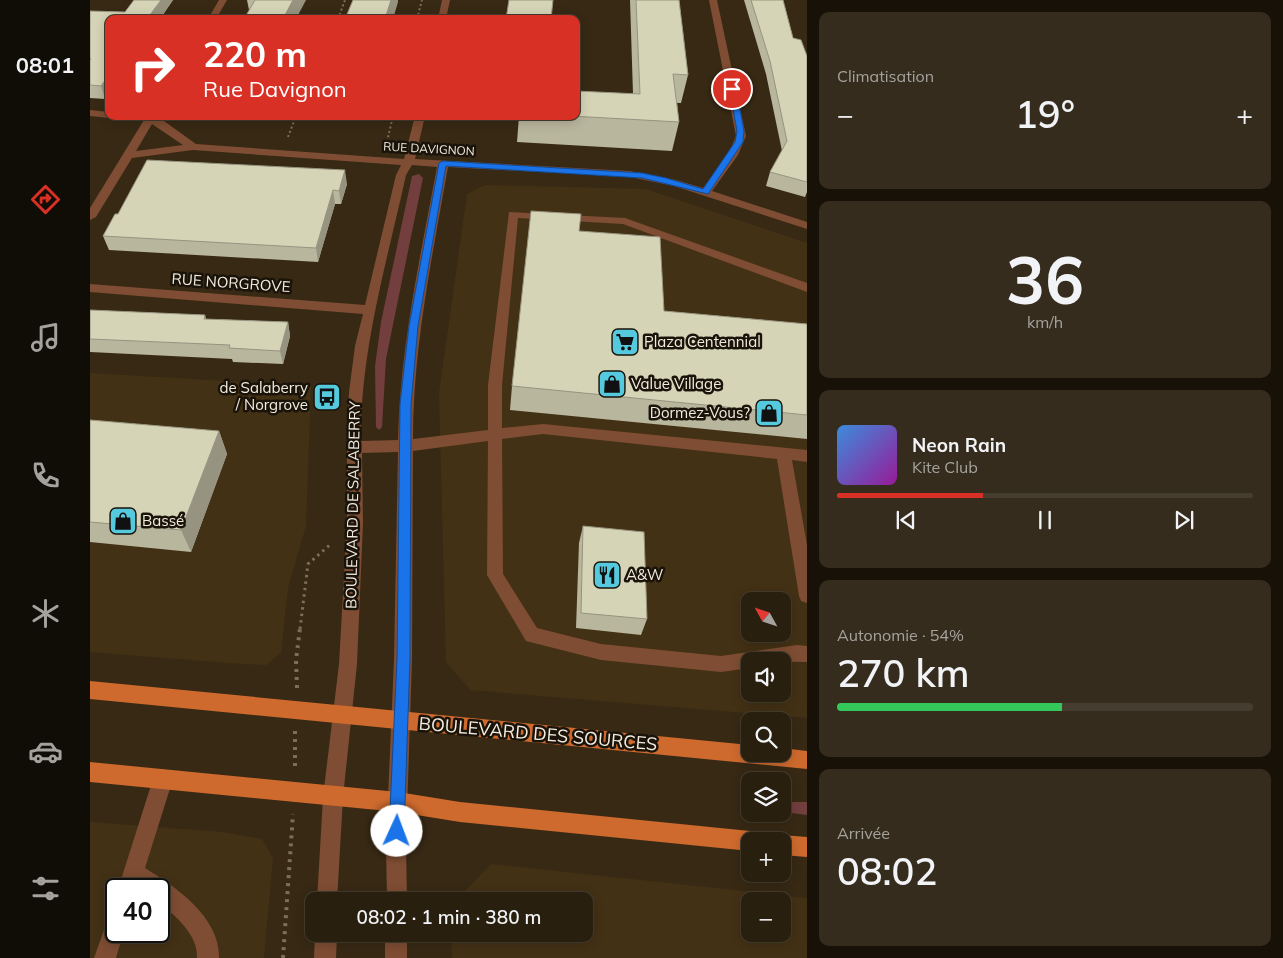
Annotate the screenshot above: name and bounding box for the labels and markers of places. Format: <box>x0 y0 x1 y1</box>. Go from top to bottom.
pin <box>711 68 753 110</box>
supermarket icon: Plaza Centennial <box>610 327 640 357</box>
place label: Plaza Centennial <box>644 332 761 351</box>
shop icon: Value Village <box>597 369 627 399</box>
place label: Value Village <box>631 374 721 393</box>
place label: de Salaberry / Norgrove <box>220 378 308 414</box>
bus stop icon: de Salaberry / Norgrove <box>312 382 342 412</box>
shop icon: Dormez-Vous? <box>754 398 784 428</box>
place label: Dormez-Vous? <box>650 403 750 422</box>
shop icon: Bassé <box>108 506 138 536</box>
place label: Bassé <box>142 511 184 530</box>
restaurant icon: A&W <box>592 560 622 590</box>
place label: A&W <box>626 565 664 584</box>

